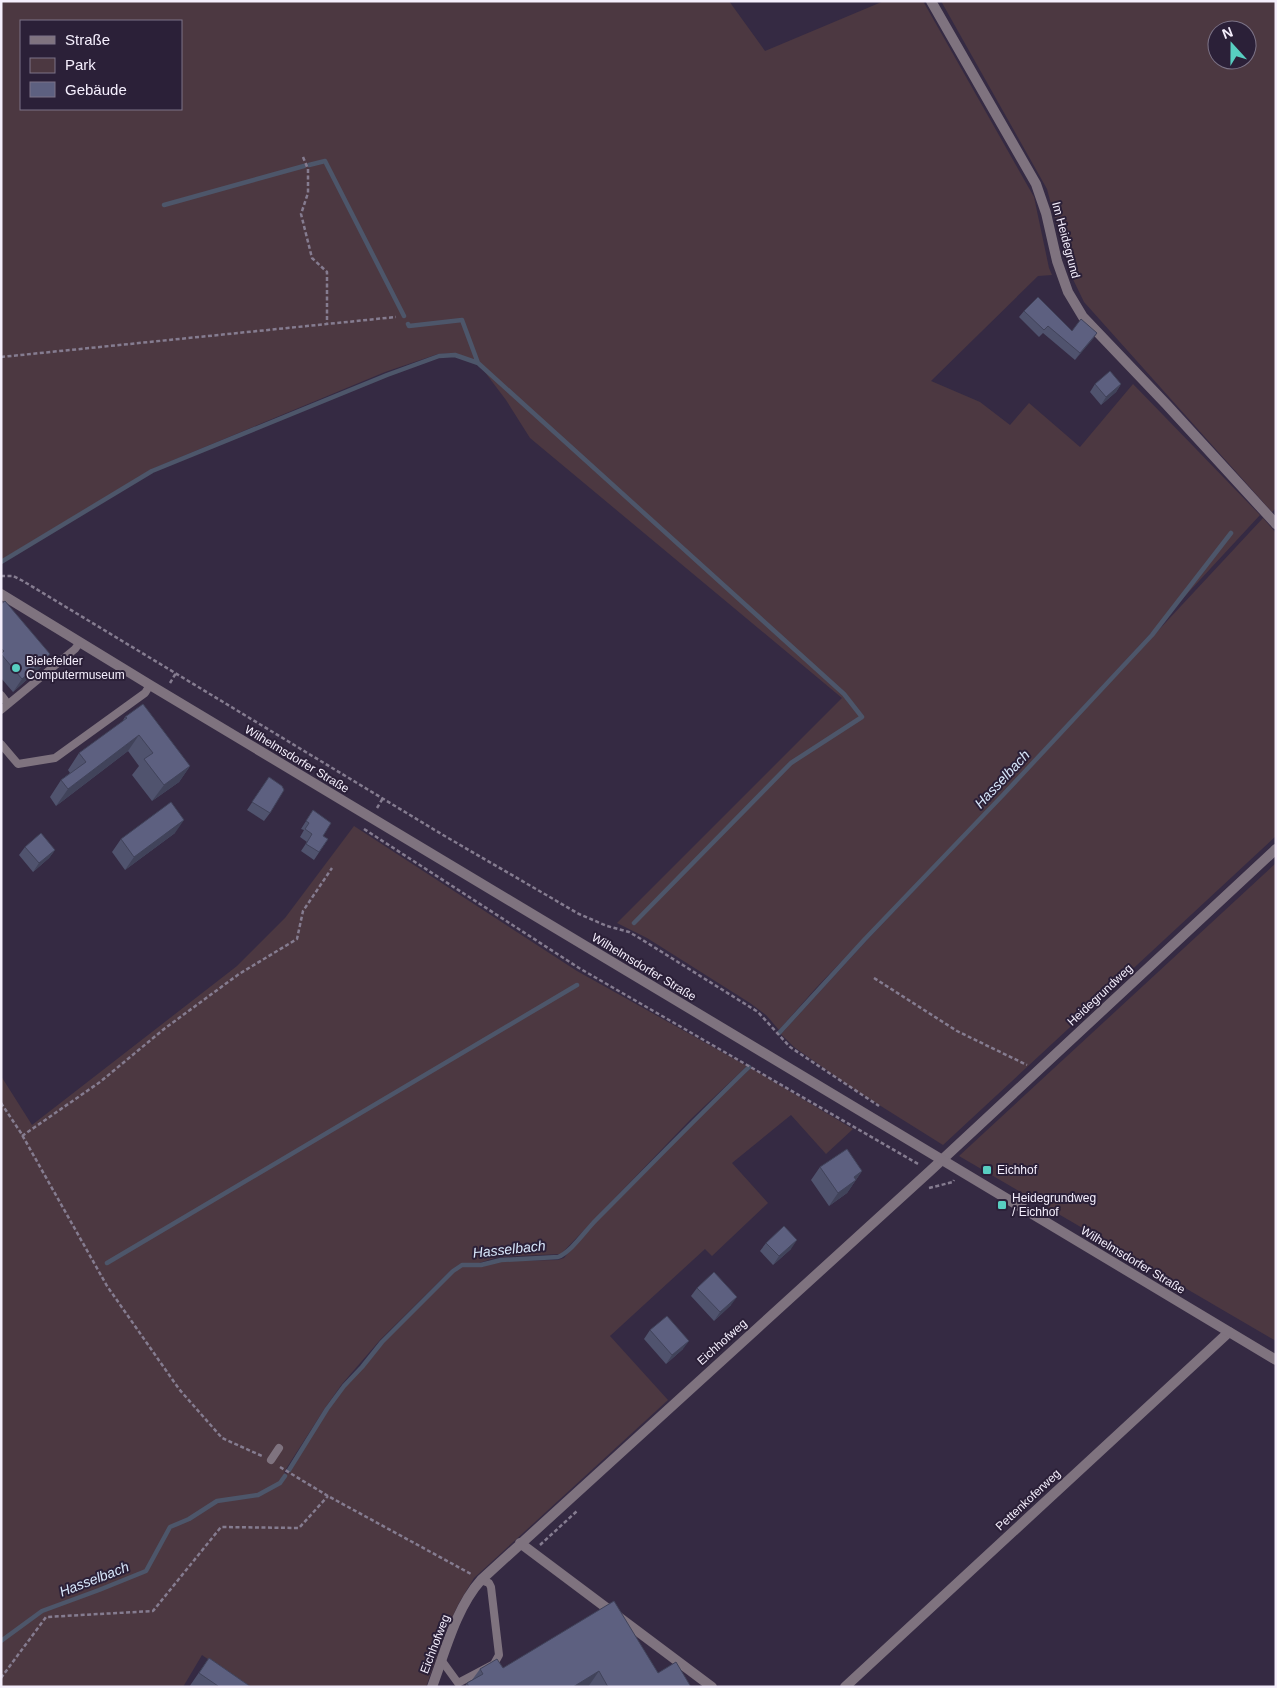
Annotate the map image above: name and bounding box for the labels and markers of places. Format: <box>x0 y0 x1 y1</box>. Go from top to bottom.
place label: Bielefelder Computermuseum <box>26 654 125 682</box>
marker: Bielefelder Computermuseum <box>10 662 22 674</box>
place label: Eichhof <box>997 1163 1038 1177</box>
marker: Eichhof <box>981 1164 993 1176</box>
place label: Heidegrundweg / Eichhof <box>1012 1191 1096 1219</box>
marker: Heidegrundweg / Eichhof <box>996 1199 1008 1211</box>

